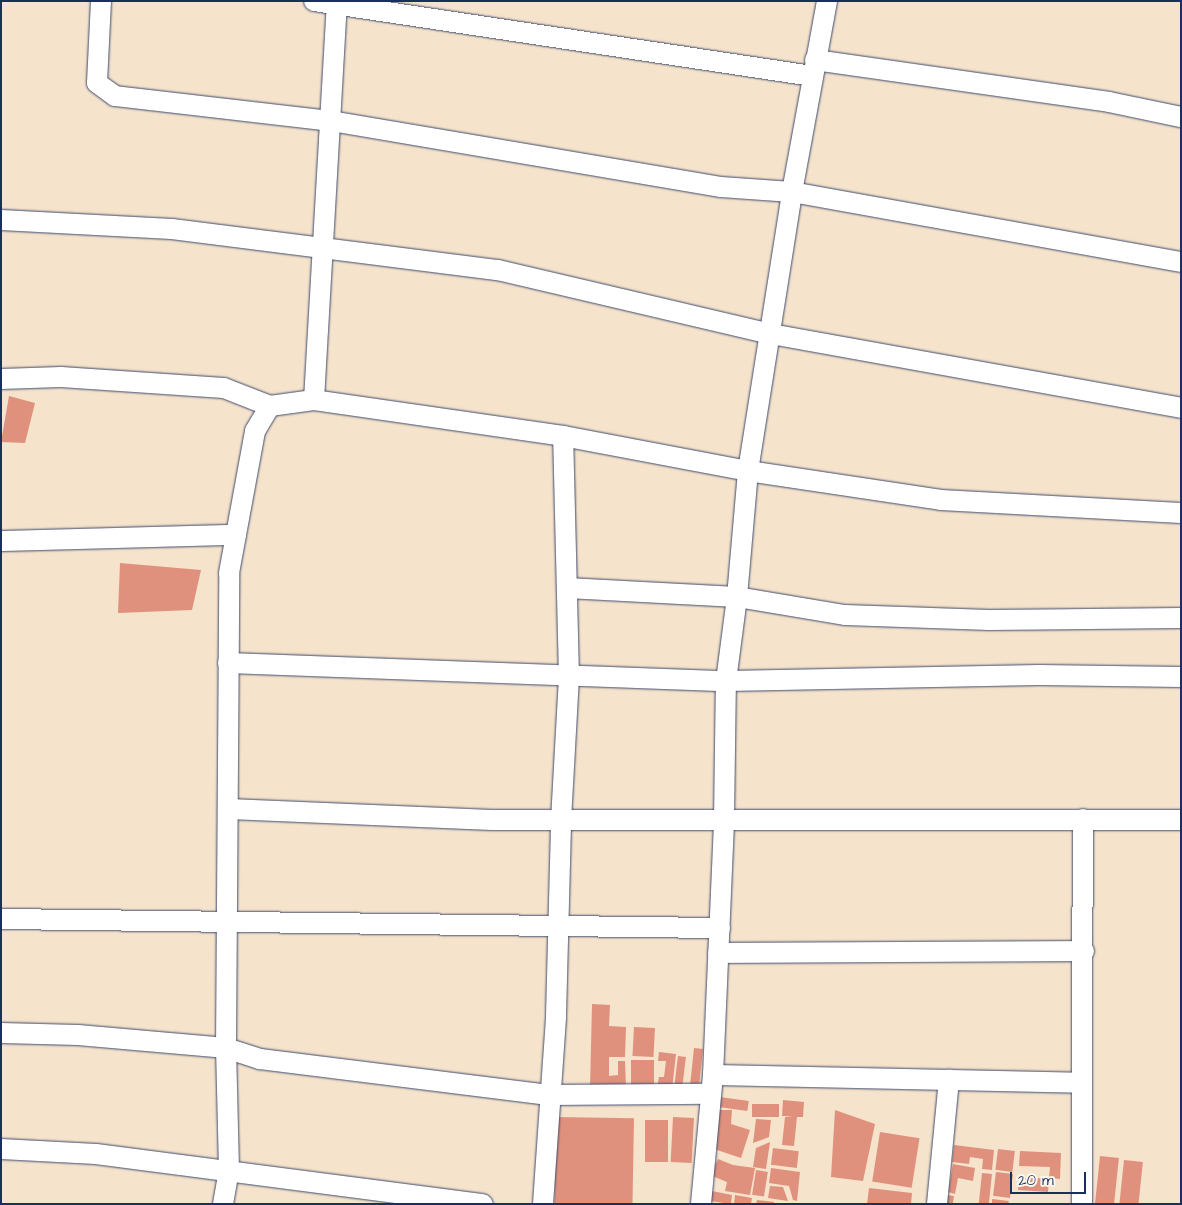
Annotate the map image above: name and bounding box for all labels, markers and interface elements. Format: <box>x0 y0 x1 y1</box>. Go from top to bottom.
scale bar <box>1012 1162 1088 1194</box>
text: 20 m <box>1018 1170 1054 1191</box>

